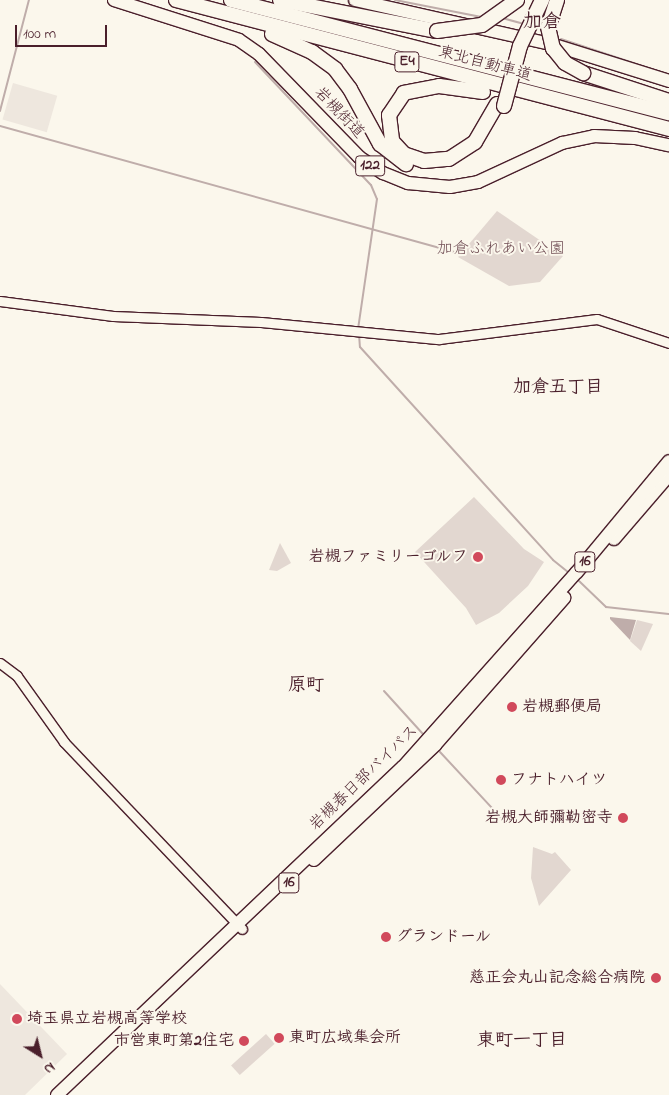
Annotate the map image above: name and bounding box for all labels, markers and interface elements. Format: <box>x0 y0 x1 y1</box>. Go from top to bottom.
district label: 加倉 <box>523 12 561 34</box>
scale bar <box>18 15 110 47</box>
text: 100 m <box>23 23 56 45</box>
street label: 東北自動車道 <box>436 42 534 86</box>
road number: E4 <box>393 50 421 74</box>
street label: 岩槻街道 <box>310 83 368 143</box>
road number: 122 <box>355 154 385 178</box>
park label: 加倉ふれあい公園 <box>437 239 565 259</box>
district label: 加倉五丁目 <box>513 377 603 399</box>
place label: 岩槻ファミリーゴルフ <box>308 547 468 567</box>
road number: 16 <box>574 550 596 574</box>
marker: 岩槻ファミリーゴルフ <box>472 551 484 563</box>
district label: 原町 <box>288 675 324 697</box>
place label: 岩槻郵便局 <box>522 697 602 717</box>
marker: 岩槻郵便局 <box>506 701 518 713</box>
street label: 岩槻春日部バイパス <box>306 721 422 835</box>
place label: フナトハイツ <box>511 770 607 790</box>
marker: フナトハイツ <box>495 774 507 786</box>
place label: 岩槻大師彌勒密寺 <box>485 808 613 828</box>
marker: 岩槻大師彌勒密寺 <box>617 812 629 824</box>
road number: 16 <box>278 870 300 896</box>
place label: グランドール <box>396 927 492 947</box>
marker: グランドール <box>380 931 392 943</box>
place label: 慈正会丸山記念総合病院 <box>469 968 645 988</box>
marker: 慈正会丸山記念総合病院 <box>649 971 663 985</box>
place label: 埼玉県立岩槻高等学校 <box>27 1009 187 1029</box>
marker: 埼玉県立岩槻高等学校 <box>11 1013 23 1025</box>
place label: 東町広域集会所 <box>289 1028 401 1048</box>
north arrow <box>15 1030 65 1080</box>
district label: 東町一丁目 <box>477 1030 567 1052</box>
place label: 市営東町第2住宅 <box>114 1031 234 1051</box>
marker: 東町広域集会所 <box>273 1032 285 1044</box>
marker: 市営東町第2住宅 <box>238 1035 250 1047</box>
text: N <box>39 1056 59 1079</box>

